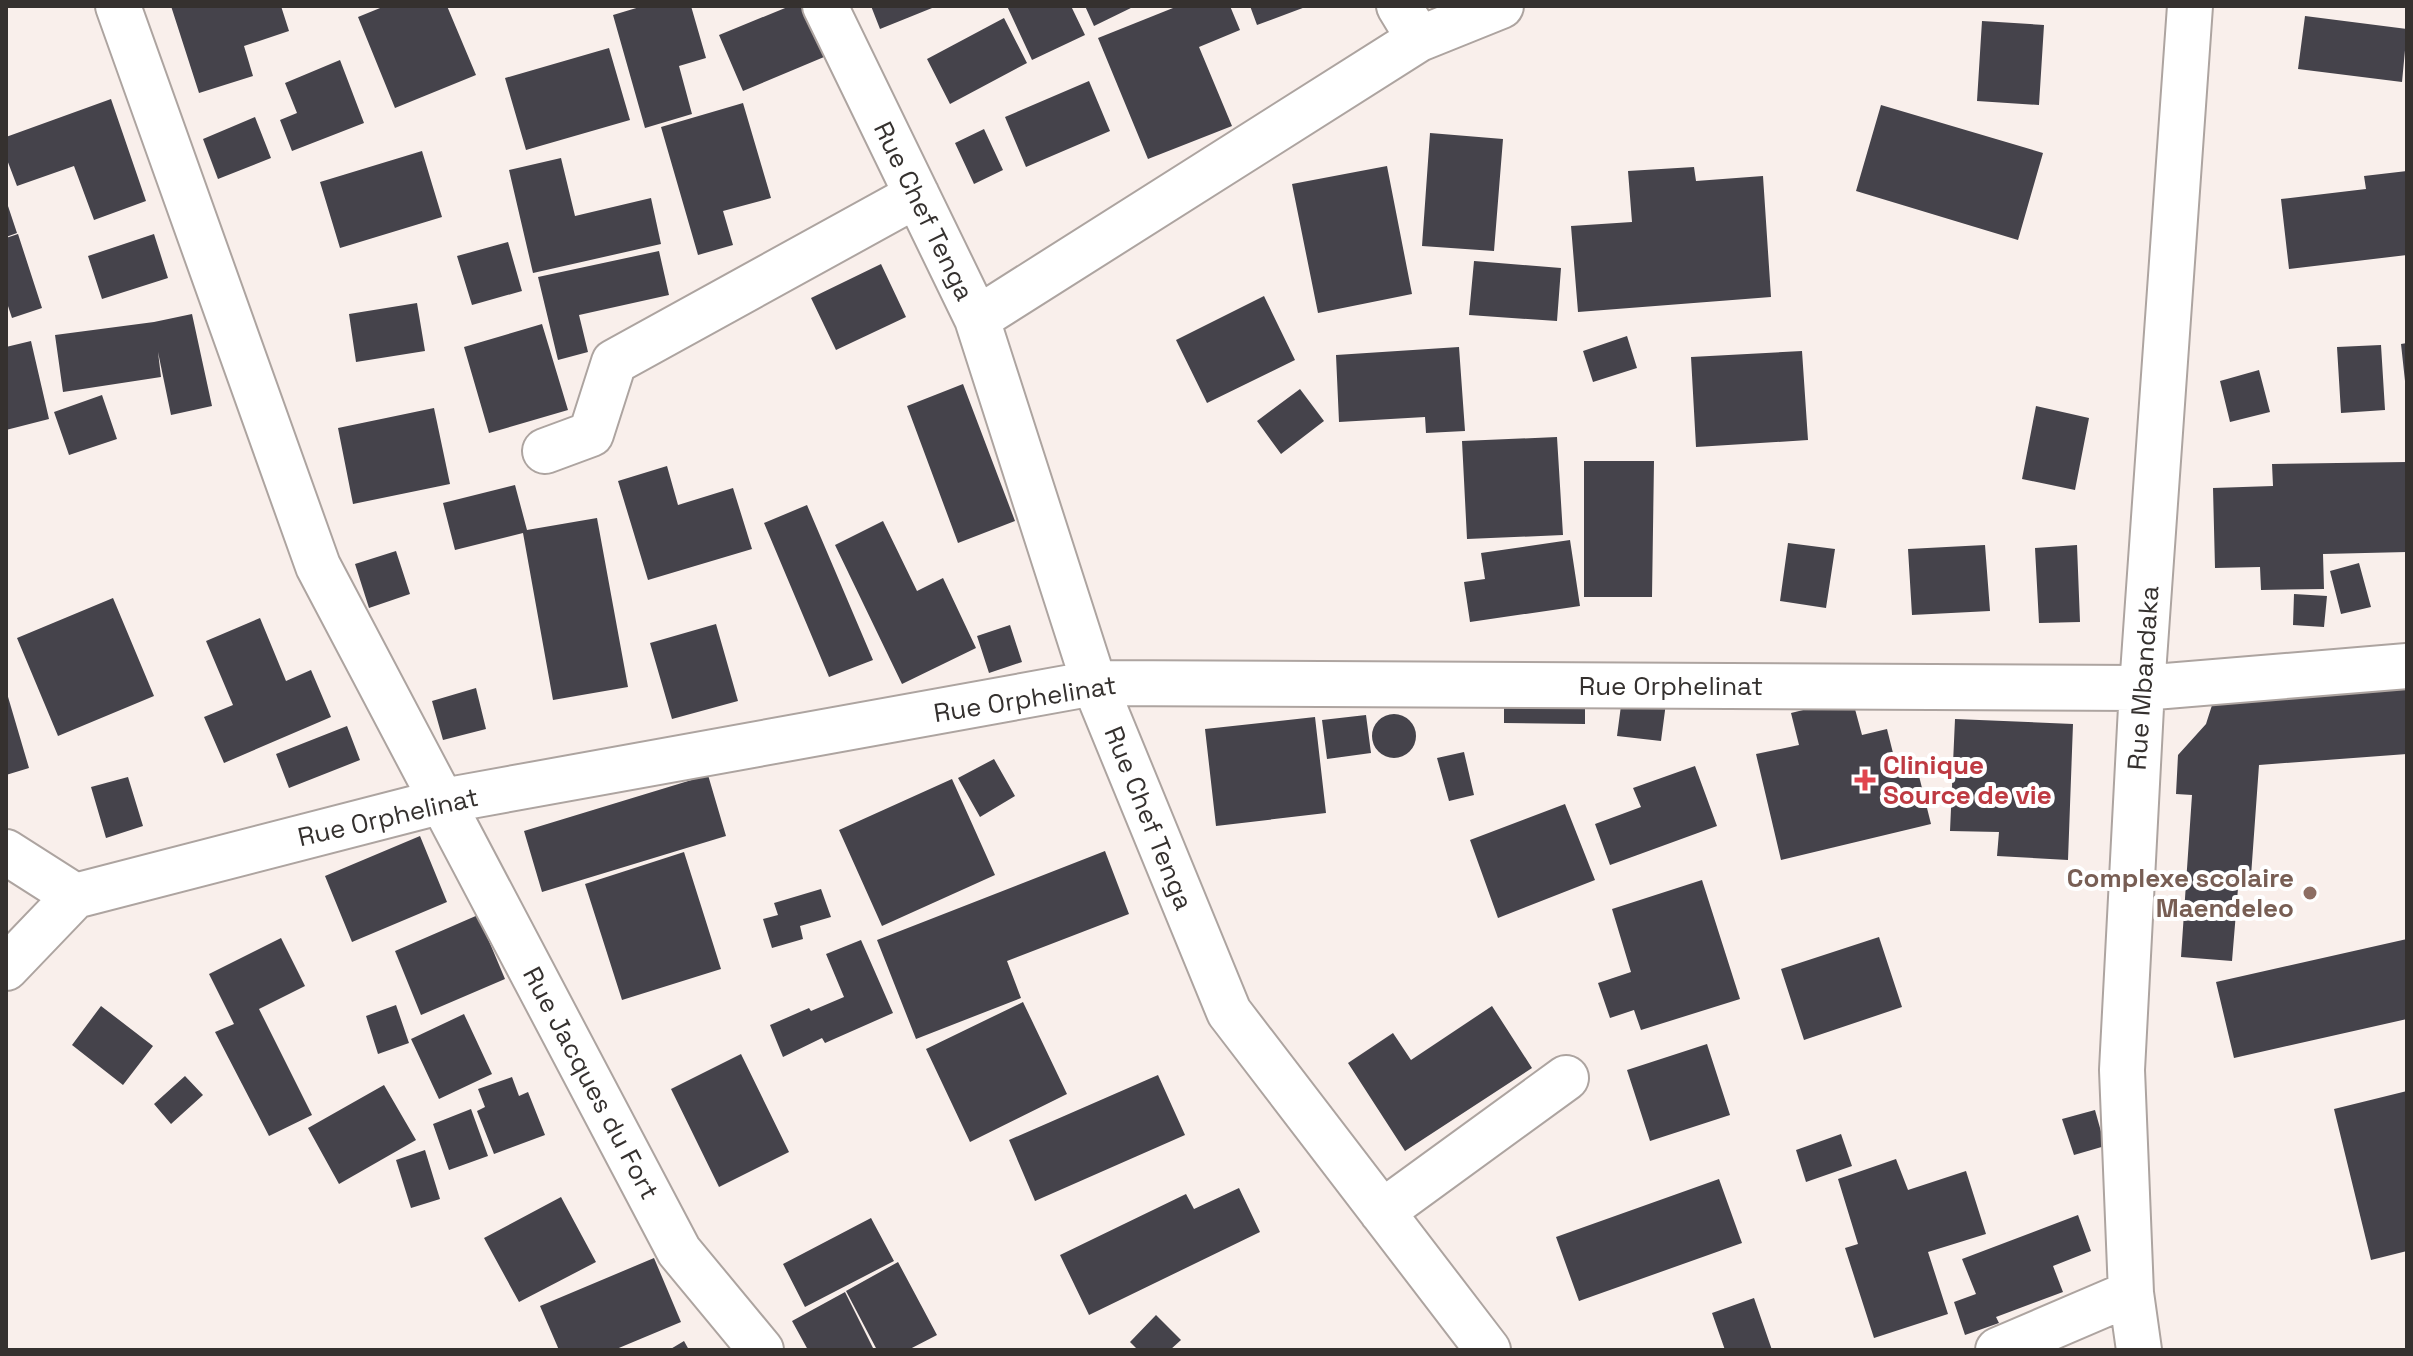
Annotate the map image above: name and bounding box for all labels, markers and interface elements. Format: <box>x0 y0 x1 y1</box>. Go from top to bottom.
street label: Rue Chef Tenga <box>866 116 982 306</box>
street label: Rue Mbandaka <box>2120 585 2166 771</box>
street label: Rue Orphelinat <box>931 668 1119 730</box>
street label: Rue Orphelinat <box>1579 669 1763 703</box>
street label: Rue Chef Tenga <box>1097 721 1201 915</box>
place label: Clinique Source de vie <box>1883 748 2052 812</box>
marker: Clinique Source de vie <box>1854 769 1876 791</box>
street label: Rue Orphelinat <box>294 780 482 854</box>
place label: Complexe scolaire Maendeleo <box>2067 861 2294 925</box>
marker: Complexe scolaire Maendeleo <box>2301 884 2319 902</box>
street label: Rue Jacques du Fort <box>515 961 667 1205</box>

